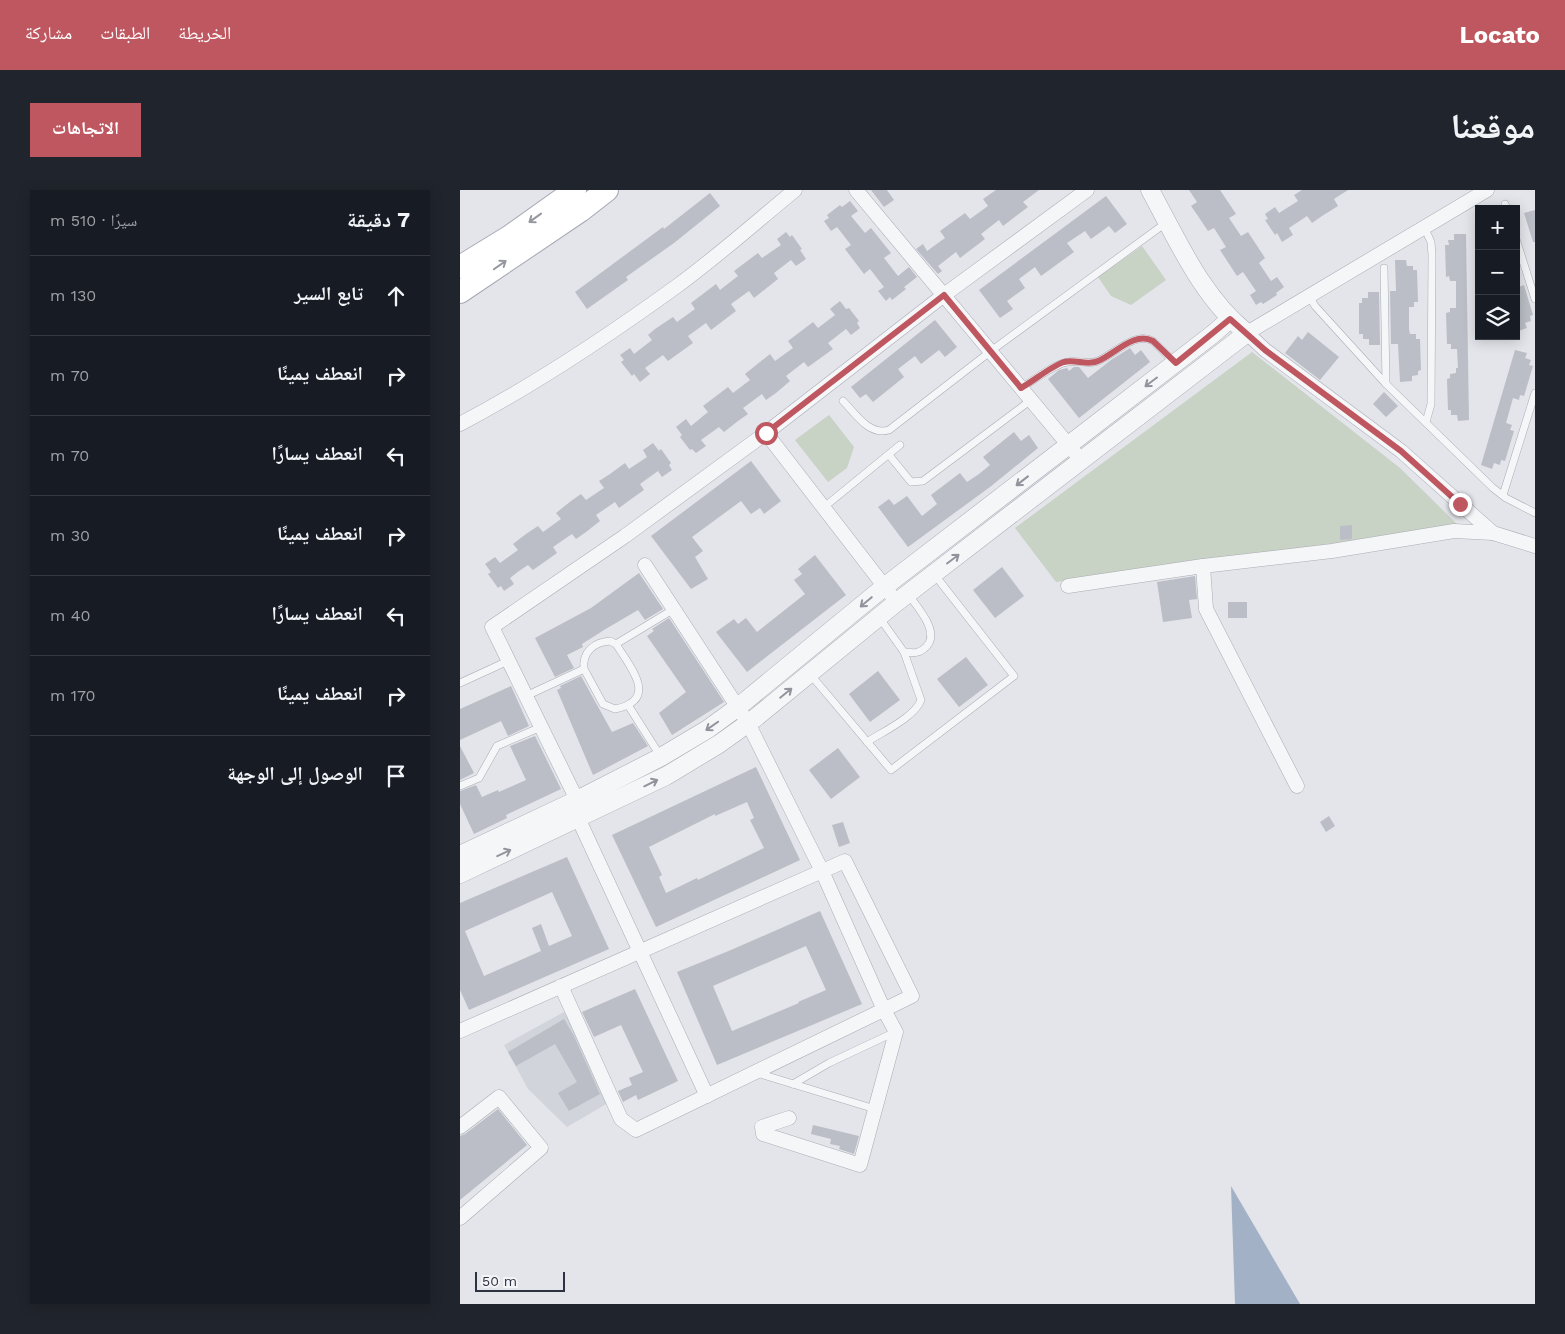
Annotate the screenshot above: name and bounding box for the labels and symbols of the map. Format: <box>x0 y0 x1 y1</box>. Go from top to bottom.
one-way arrow <box>529 213 542 224</box>
one-way arrow <box>493 259 507 270</box>
one-way arrow <box>1145 376 1158 387</box>
route start <box>755 422 778 445</box>
one-way arrow <box>1016 475 1029 486</box>
route end <box>1449 493 1472 516</box>
one-way arrow <box>946 553 959 564</box>
one-way arrow <box>860 596 873 607</box>
one-way arrow <box>779 688 792 699</box>
one-way arrow <box>706 721 720 731</box>
one-way arrow <box>643 778 658 787</box>
one-way arrow <box>496 848 511 857</box>
scale bar <box>475 1269 565 1292</box>

